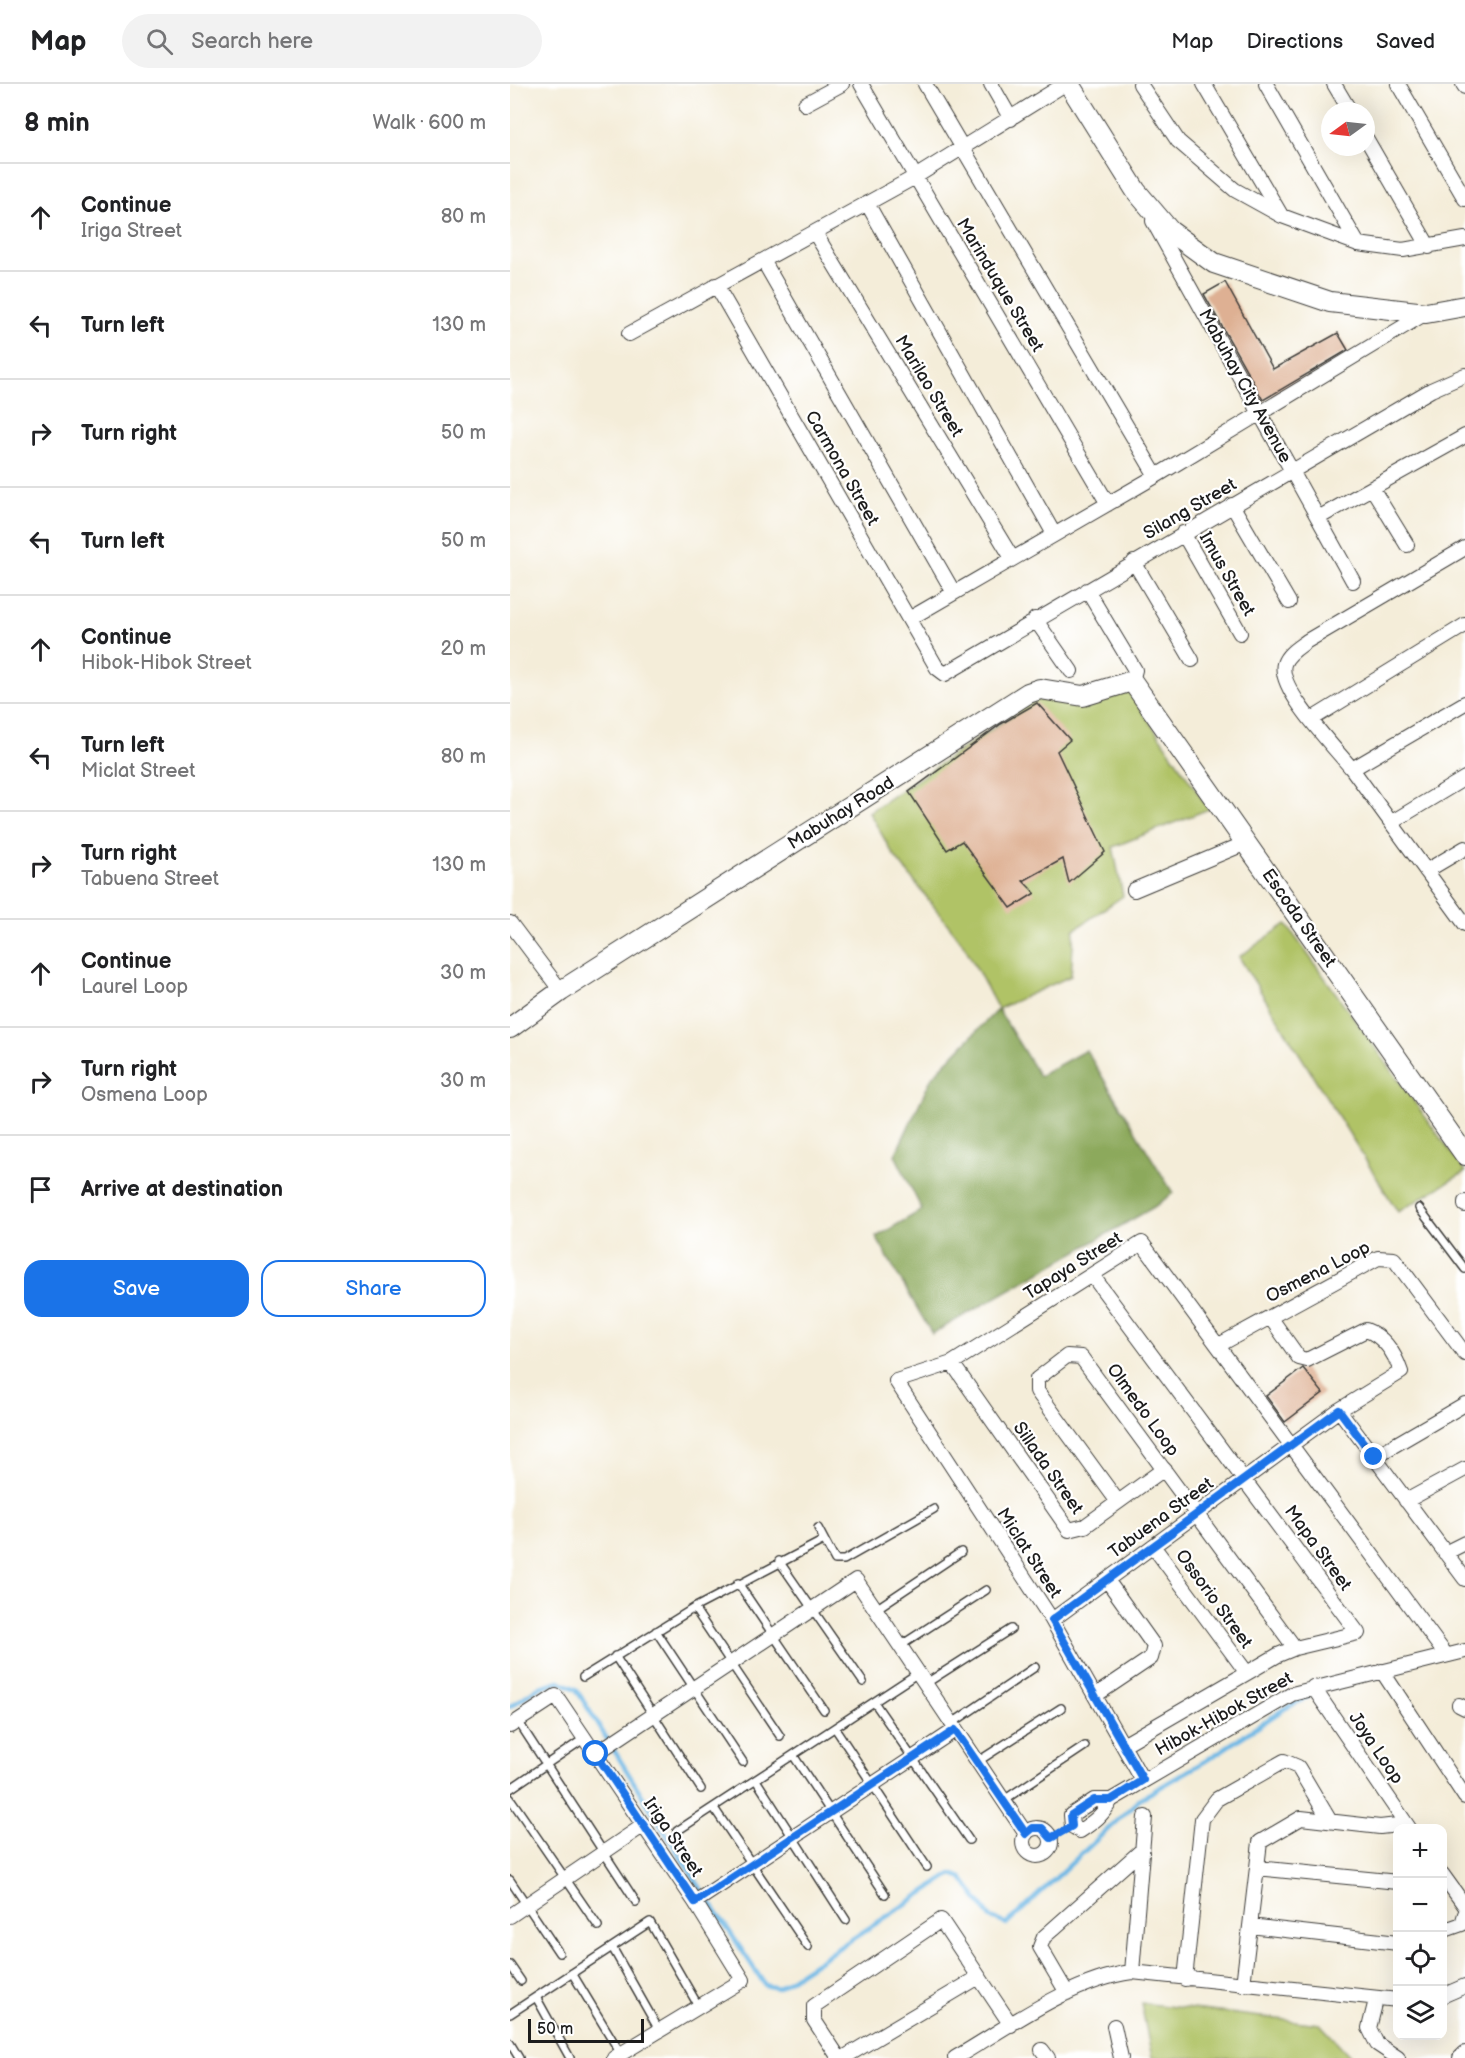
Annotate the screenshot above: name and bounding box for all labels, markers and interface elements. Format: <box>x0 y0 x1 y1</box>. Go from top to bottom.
search box <box>122 14 542 68</box>
text: Map <box>30 25 86 58</box>
icon: search <box>143 25 176 58</box>
text: Search here <box>191 28 313 55</box>
text: Map <box>1171 29 1214 54</box>
text: Directions <box>1247 29 1343 54</box>
text: Saved <box>1376 29 1435 54</box>
north arrow <box>1321 102 1375 156</box>
text: 8 min <box>24 108 90 139</box>
text: Walk · 600 m <box>373 111 486 135</box>
text: Continue <box>81 192 171 219</box>
icon: ahead <box>24 201 57 234</box>
text: 80 m <box>441 205 486 229</box>
street label: Marinduque Street <box>952 214 1048 356</box>
text: Iriga Street <box>81 219 182 243</box>
street label: Mabuhay City Avenue <box>1194 305 1296 467</box>
icon: left <box>24 309 57 342</box>
text: Turn left <box>81 312 165 339</box>
text: 130 m <box>432 313 486 337</box>
street label: Marilao Street <box>890 331 968 441</box>
street label: Carmona Street <box>801 407 884 529</box>
icon: right <box>24 417 57 450</box>
text: Turn right <box>81 420 177 447</box>
text: 50 m <box>441 421 486 445</box>
street label: Silang Street <box>1140 474 1241 544</box>
icon: left <box>24 525 57 558</box>
text: Turn left <box>81 528 165 555</box>
street label: Imus Street <box>1195 528 1260 620</box>
text: 50 m <box>441 529 486 553</box>
text: Continue <box>81 624 171 651</box>
icon: ahead <box>24 633 57 666</box>
text: 20 m <box>441 637 486 661</box>
text: Hibok-Hibok Street <box>81 651 252 675</box>
text: Turn left <box>81 732 165 759</box>
icon: left <box>24 741 57 774</box>
text: 80 m <box>441 745 486 769</box>
text: Miclat Street <box>81 759 195 783</box>
street label: Mabuhay Road <box>784 772 898 854</box>
text: Turn right <box>81 840 177 867</box>
icon: right <box>24 849 57 882</box>
text: 130 m <box>432 853 486 877</box>
street label: Escoda Street <box>1257 865 1341 972</box>
text: Tabuena Street <box>81 867 219 891</box>
text: Continue <box>81 948 171 975</box>
icon: ahead <box>24 957 57 990</box>
text: 30 m <box>440 961 486 985</box>
text: Laurel Loop <box>81 975 188 999</box>
text: Turn right <box>81 1056 177 1083</box>
icon: right <box>24 1065 57 1098</box>
text: 30 m <box>440 1069 486 1093</box>
text: Osmena Loop <box>81 1083 208 1107</box>
icon: arrive <box>24 1173 57 1206</box>
text: Arrive at destination <box>81 1176 283 1203</box>
street label: Tapaya Street <box>1020 1227 1126 1304</box>
street label: Osmena Loop <box>1262 1237 1374 1307</box>
button: Save <box>24 1260 249 1317</box>
button: Share <box>261 1260 486 1317</box>
street label: Olmedo Loop <box>1102 1360 1184 1460</box>
street label: Sillada Street <box>1009 1418 1088 1518</box>
route end <box>1360 1443 1386 1469</box>
street label: Tabuena Street <box>1105 1473 1218 1563</box>
street label: Mapa Street <box>1280 1501 1356 1595</box>
street label: Miclat Street <box>992 1504 1066 1602</box>
street label: Ossorio Street <box>1171 1546 1257 1653</box>
street label: Hibok-Hibok Street <box>1152 1667 1297 1760</box>
street label: Joya Loop <box>1344 1708 1408 1788</box>
route start <box>582 1740 608 1766</box>
street label: Iriga Street <box>639 1793 707 1881</box>
map controls <box>1393 1824 1447 2040</box>
button: + <box>1393 1824 1447 1878</box>
button: − <box>1393 1878 1447 1932</box>
button: locate <box>1393 1932 1447 1986</box>
button: layers <box>1393 1986 1447 2040</box>
scale bar <box>528 2016 644 2044</box>
text: 50 m <box>537 2020 573 2039</box>

